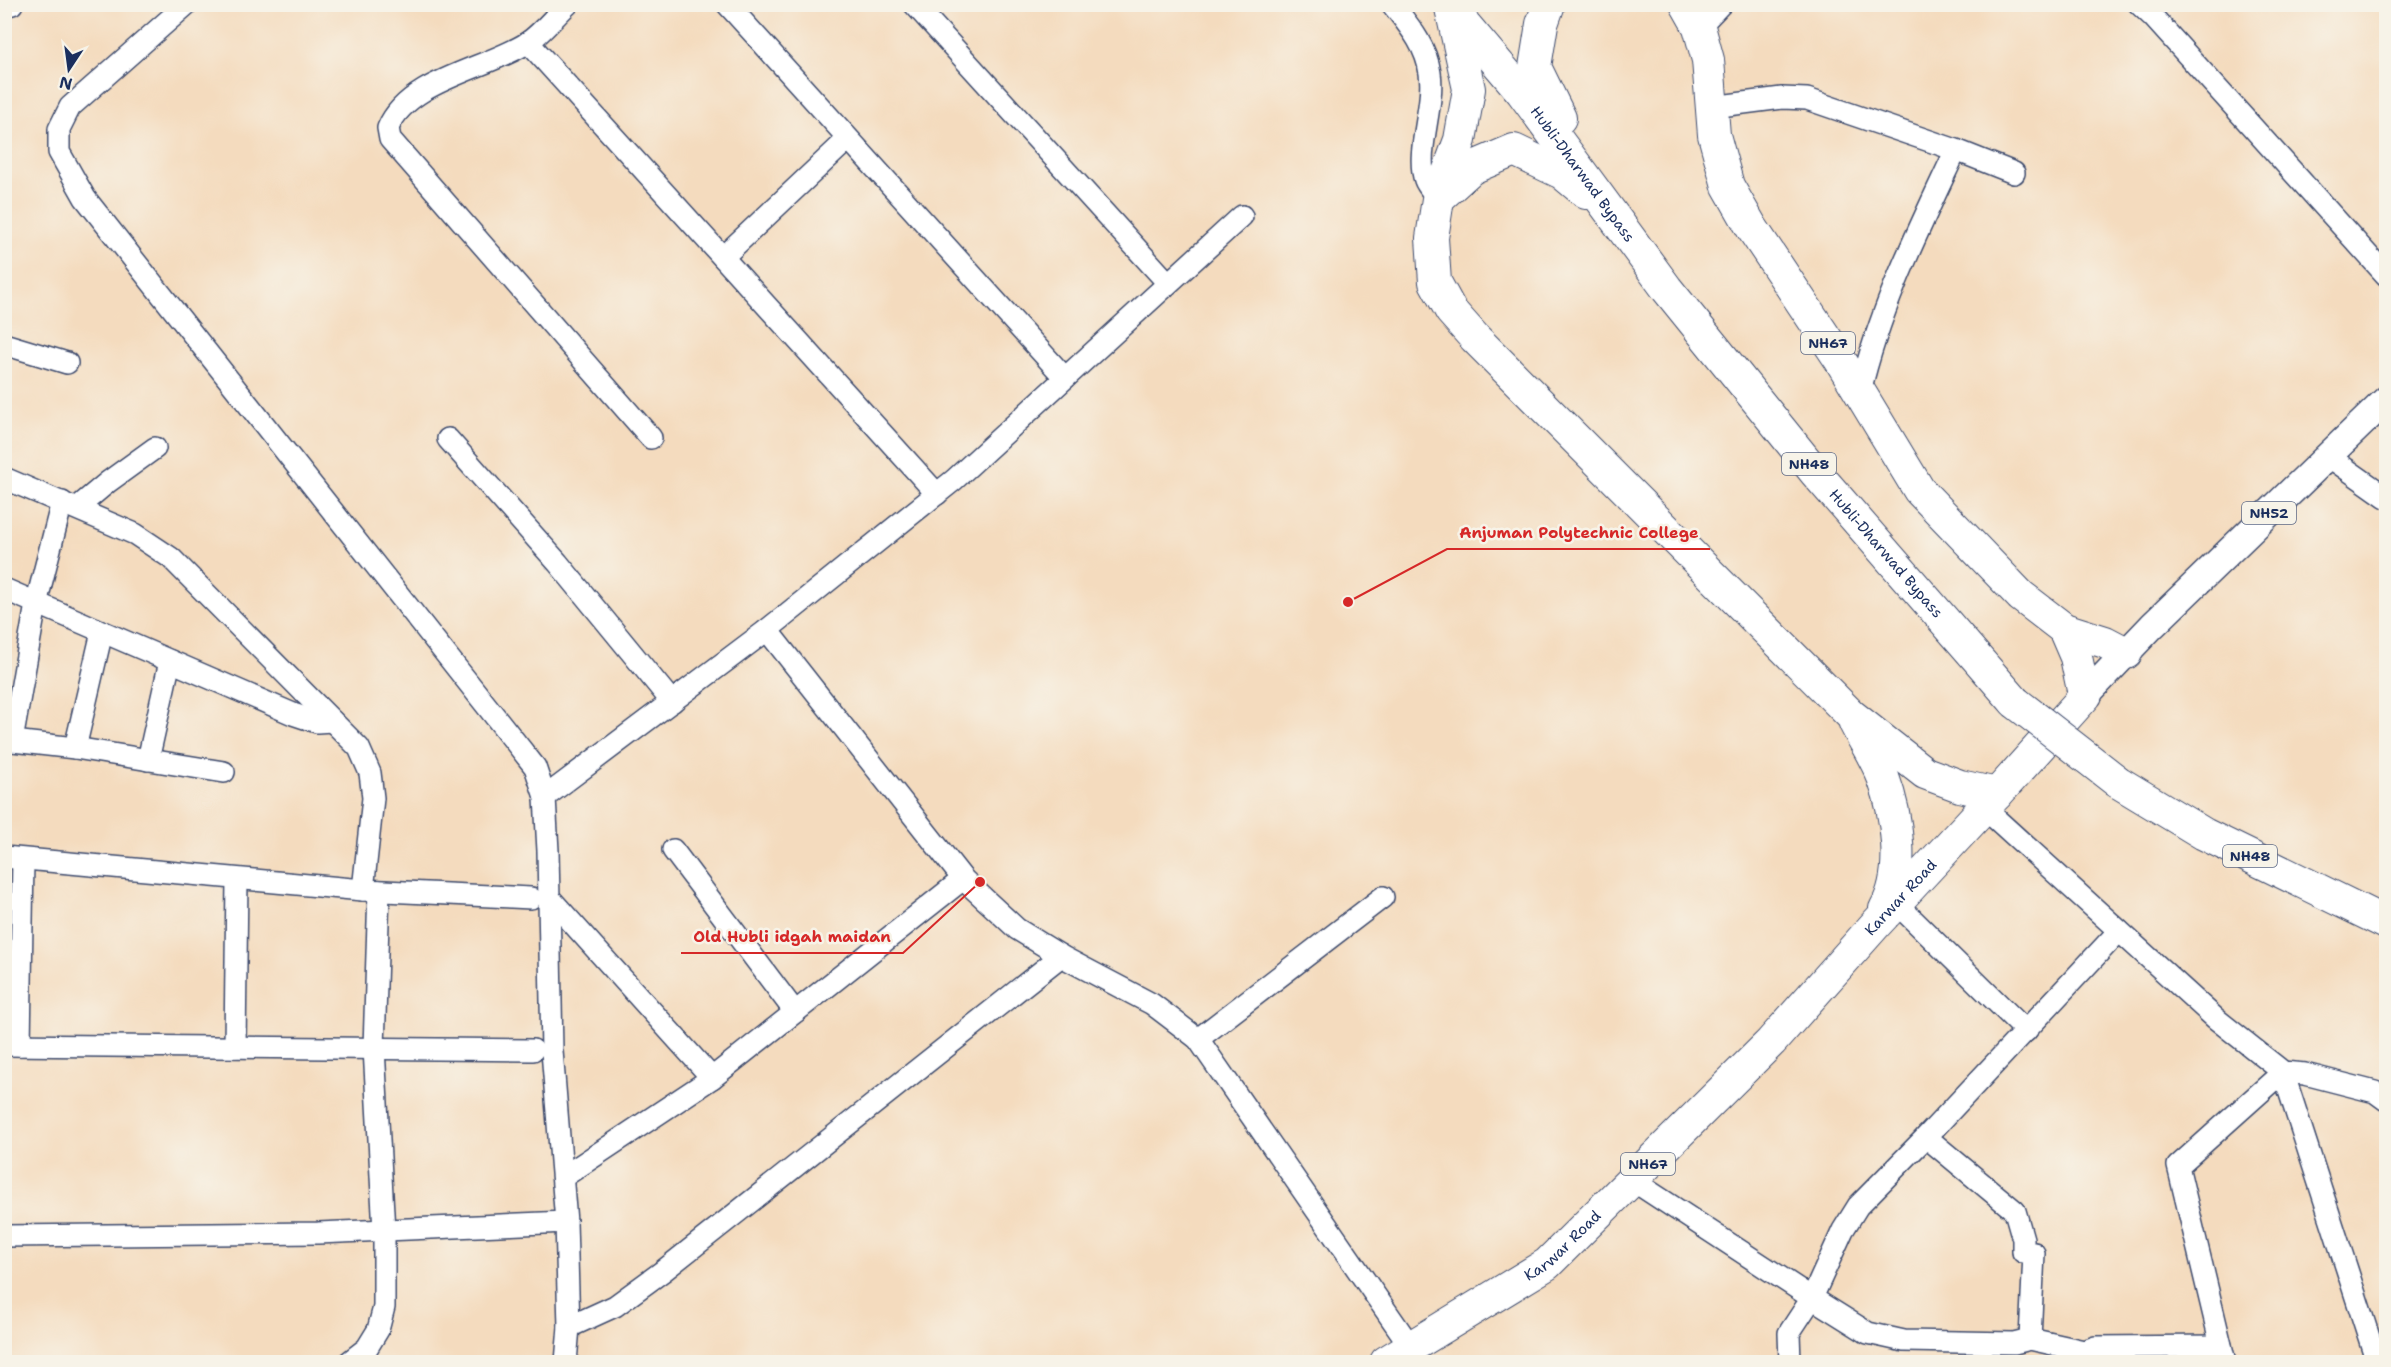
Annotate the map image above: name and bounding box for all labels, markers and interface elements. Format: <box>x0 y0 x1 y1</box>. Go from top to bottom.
north arrow <box>39 39 99 99</box>
text: N <box>57 71 74 95</box>
street label: Hubli-Dharwad Bypass <box>1526 102 1639 246</box>
road number: NH67 <box>1801 332 1855 354</box>
road number: NH48 <box>1782 453 1836 475</box>
street label: Hubli-Dharwad Bypass <box>1824 485 1947 622</box>
road number: NH52 <box>2242 502 2296 524</box>
callout: Anjuman Polytechnic College <box>1447 515 1710 549</box>
text: Anjuman Polytechnic College <box>1459 522 1699 543</box>
road number: NH48 <box>2223 845 2277 867</box>
street label: Karwar Road <box>1860 855 1941 940</box>
callout: Old Hubli idgah maidan <box>681 919 903 953</box>
text: Old Hubli idgah maidan <box>693 926 891 947</box>
road number: NH67 <box>1621 1153 1675 1175</box>
street label: Karwar Road <box>1520 1206 1606 1286</box>

